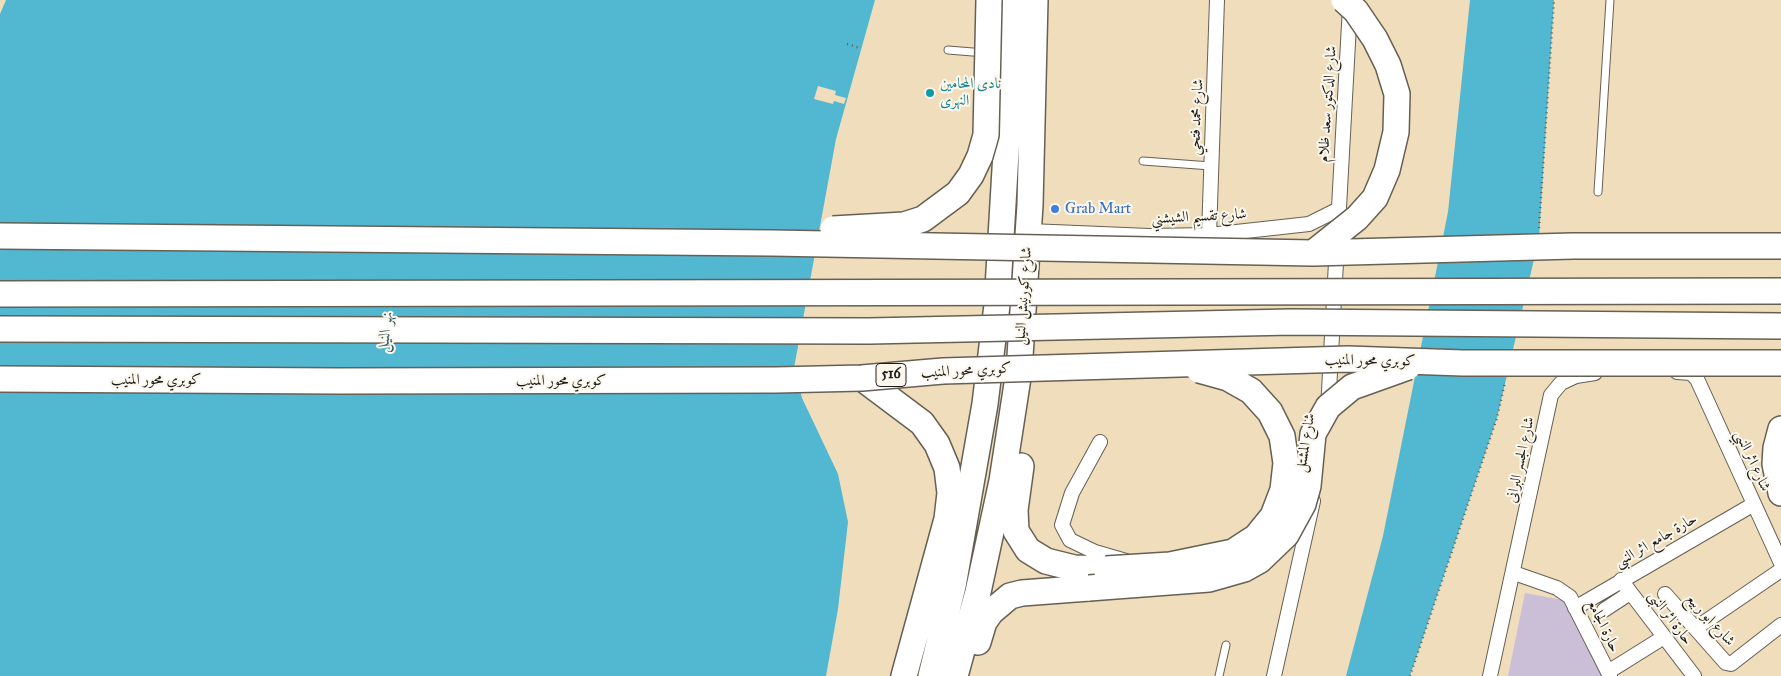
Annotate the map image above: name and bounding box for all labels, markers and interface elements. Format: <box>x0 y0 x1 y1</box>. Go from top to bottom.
street label: شارع الدكتور سعد ظلام <box>1315 45 1341 163</box>
place label: نادى المحامين النهرى <box>940 75 1001 110</box>
street label: شارع محمد فتحي <box>1186 78 1208 156</box>
marker: نادى المحامين النهرى <box>924 87 936 99</box>
place label: Grab Mart <box>1065 200 1131 218</box>
marker: Grab Mart <box>1049 203 1061 215</box>
street label: شارع تقسيم الشيشني <box>1151 206 1247 228</box>
street label: شارع كورنيش النيل <box>1012 246 1036 346</box>
water label: نهر النيل <box>374 310 398 354</box>
street label: كوبري محور المنيب <box>1324 351 1416 371</box>
street label: كوبري محور المنيب <box>920 360 1012 382</box>
road number: 516 <box>876 364 906 386</box>
street label: كوبري محور المنيب <box>111 371 201 389</box>
street label: كوبري محور المنيب <box>516 372 606 390</box>
street label: شارع المشتل <box>1292 412 1320 474</box>
street label: شارع الجسر البرانى <box>1503 415 1539 505</box>
street label: شارع اثر النبي <box>1730 428 1774 494</box>
street label: حارة جامع اثر النبى <box>1612 510 1700 572</box>
street label: حارة اثر النبى <box>1644 587 1696 649</box>
street label: شارع ابو ربيع <box>1682 590 1738 650</box>
street label: حارة الجامع <box>1582 597 1624 655</box>

